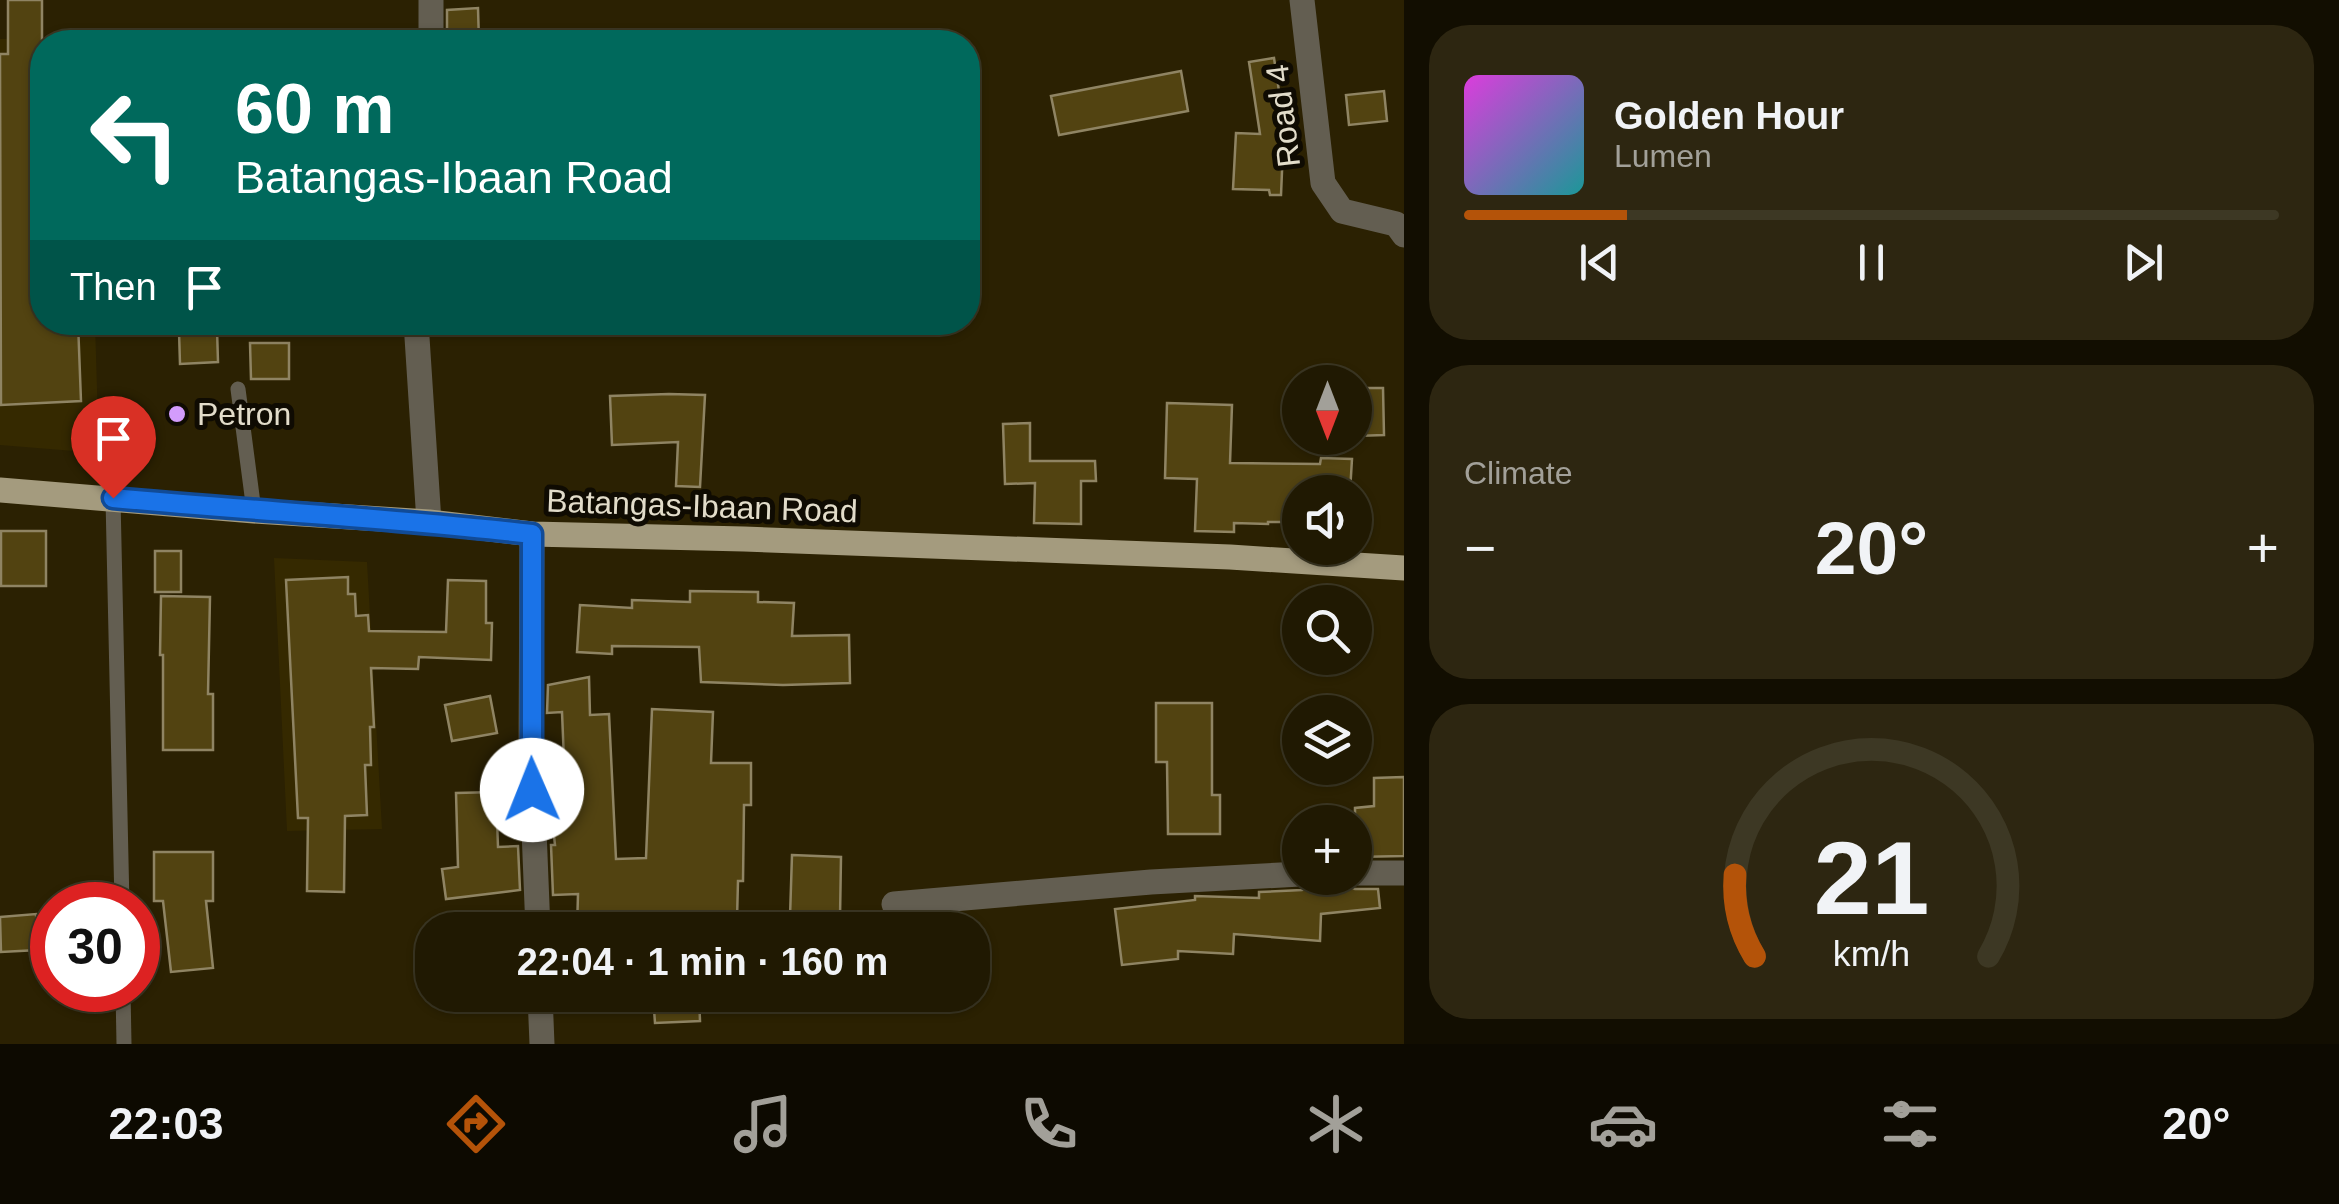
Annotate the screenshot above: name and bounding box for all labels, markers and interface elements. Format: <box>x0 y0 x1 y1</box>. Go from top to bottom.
street label: Road 4 <box>1259 63 1307 169</box>
icon: left <box>70 70 200 200</box>
text: 60 m <box>235 70 395 148</box>
text: Golden Hour <box>1614 95 1844 137</box>
text: Lumen <box>1614 138 1712 174</box>
text: Batangas-Ibaan Road <box>235 152 673 203</box>
icon: previous <box>1572 235 1627 290</box>
icon: pause <box>1844 235 1899 290</box>
icon: next <box>2116 235 2171 290</box>
icon: arrive <box>177 260 232 315</box>
text: Then <box>70 266 157 308</box>
north arrow <box>1282 365 1372 455</box>
map controls <box>1282 365 1372 895</box>
pin <box>71 396 156 499</box>
place label: Petron <box>197 396 291 432</box>
marker: Petron <box>166 403 188 425</box>
icon: arrive <box>86 411 141 466</box>
text: Climate <box>1464 455 1572 491</box>
button: sound <box>1282 475 1372 565</box>
street label: Batangas-Ibaan Road <box>546 483 858 529</box>
text: 20° <box>1815 506 1928 590</box>
text: − <box>1464 517 1496 579</box>
text: + <box>2247 517 2279 579</box>
button: search <box>1282 585 1372 675</box>
button: layers <box>1282 695 1372 785</box>
position arrow <box>480 738 584 842</box>
button: + <box>1282 805 1372 895</box>
text: 21 <box>1814 820 1929 936</box>
speed limit sign: 30 <box>30 882 160 1012</box>
text: km/h <box>1833 934 1910 974</box>
text: 22:04 · 1 min · 160 m <box>517 941 888 983</box>
icon: directions <box>441 1089 511 1159</box>
icon: music <box>728 1089 798 1159</box>
icon: phone <box>1014 1089 1084 1159</box>
icon: climate <box>1301 1089 1371 1159</box>
icon: car <box>1588 1089 1658 1159</box>
icon: filters <box>1875 1089 1945 1159</box>
text: 22:03 <box>108 1098 224 1149</box>
text: 20° <box>2162 1098 2230 1149</box>

